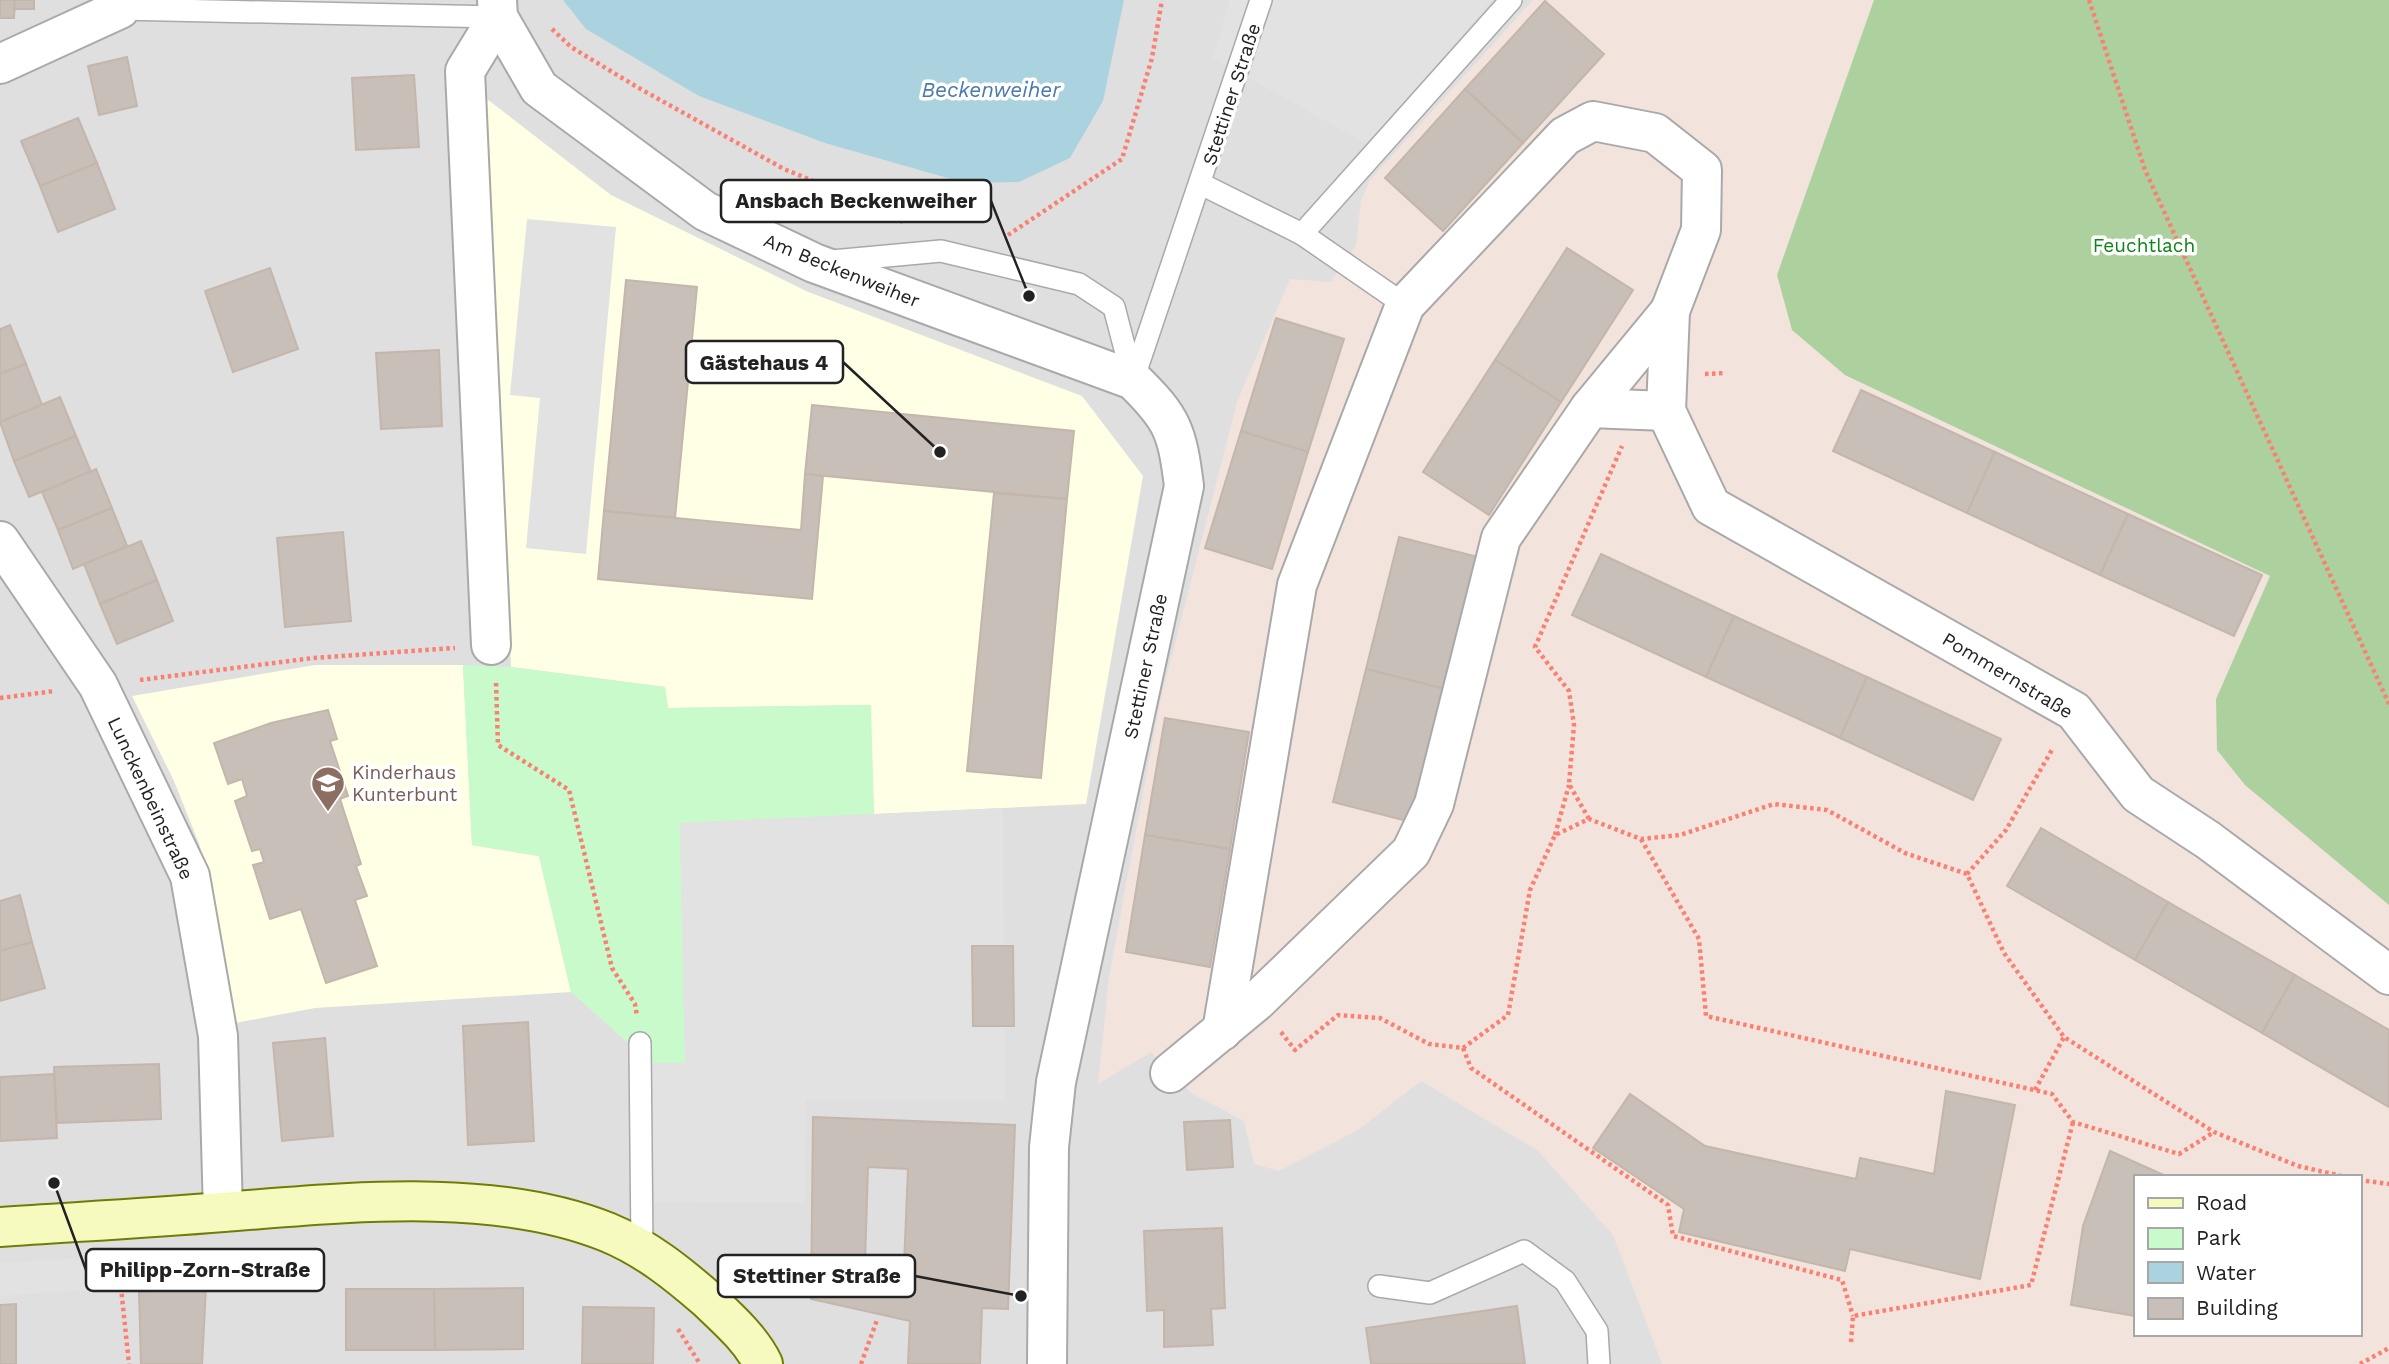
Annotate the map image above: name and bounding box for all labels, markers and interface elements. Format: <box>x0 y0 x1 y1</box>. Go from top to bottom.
street label: Stettiner Straße <box>1198 20 1265 168</box>
water label: Beckenweiher <box>922 77 1061 102</box>
callout: Ansbach Beckenweiher <box>721 180 991 222</box>
text: Ansbach Beckenweiher <box>735 188 977 213</box>
street label: Am Beckenweiher <box>760 229 923 312</box>
park label: Feuchtlach <box>2093 234 2195 257</box>
callout: Gästehaus 4 <box>686 341 843 383</box>
text: Gästehaus 4 <box>700 350 828 375</box>
street label: Stettiner Straße <box>1119 591 1172 741</box>
street label: Pommernstraße <box>1938 627 2077 724</box>
street label: Lunckenbeinstraße <box>103 713 198 883</box>
place label: Kinderhaus Kunterbunt <box>352 761 457 806</box>
school or university icon: Kinderhaus Kunterbunt <box>309 764 347 813</box>
legend <box>2134 1175 2361 1336</box>
text: Road <box>2196 1190 2247 1215</box>
text: Park <box>2196 1225 2241 1250</box>
callout: Philipp-Zorn-Straße <box>86 1249 324 1291</box>
callout: Stettiner Straße <box>718 1255 915 1297</box>
text: Philipp-Zorn-Straße <box>100 1257 310 1282</box>
text: Water <box>2196 1260 2257 1285</box>
text: Stettiner Straße <box>733 1263 901 1288</box>
text: Building <box>2196 1295 2278 1320</box>

